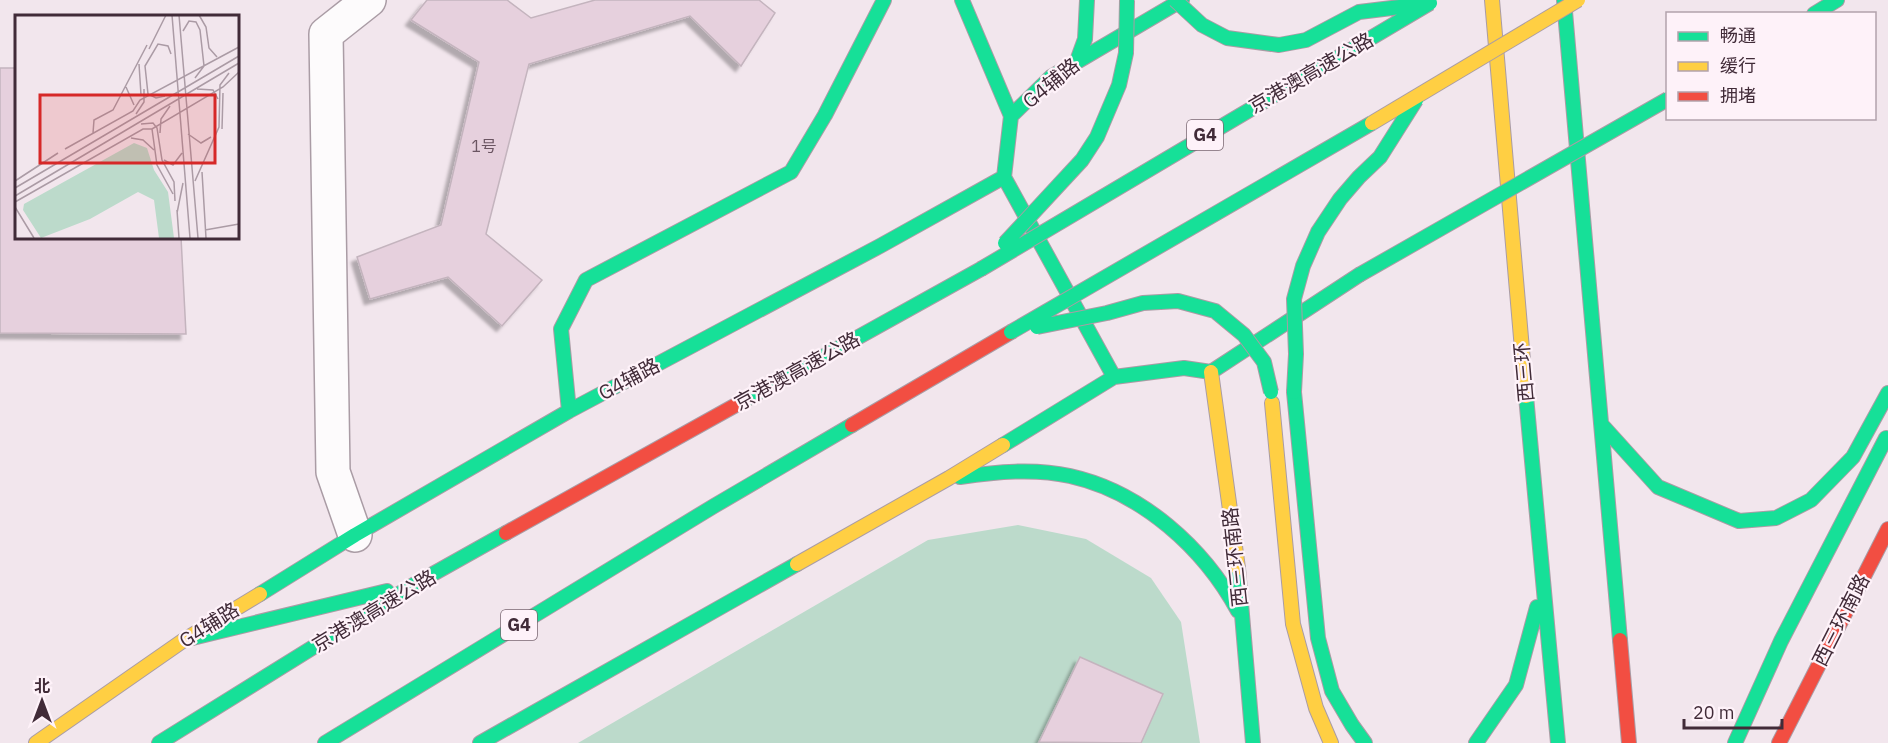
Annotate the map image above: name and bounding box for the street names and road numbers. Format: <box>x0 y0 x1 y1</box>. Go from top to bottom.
street label: 京港澳高速公路 <box>1243 26 1378 119</box>
street label: G4辅路 <box>1017 51 1085 114</box>
road number: G4 <box>1187 120 1223 150</box>
street label: 京港澳高速公路 <box>729 325 865 416</box>
street label: 西三环 <box>1507 341 1540 403</box>
street label: G4辅路 <box>593 351 664 406</box>
street label: 西三环南路 <box>1216 506 1253 608</box>
street label: 京港澳高速公路 <box>307 563 441 658</box>
street label: 西三环南路 <box>1806 569 1875 670</box>
street label: G4辅路 <box>174 596 244 653</box>
road number: G4 <box>501 610 537 640</box>

